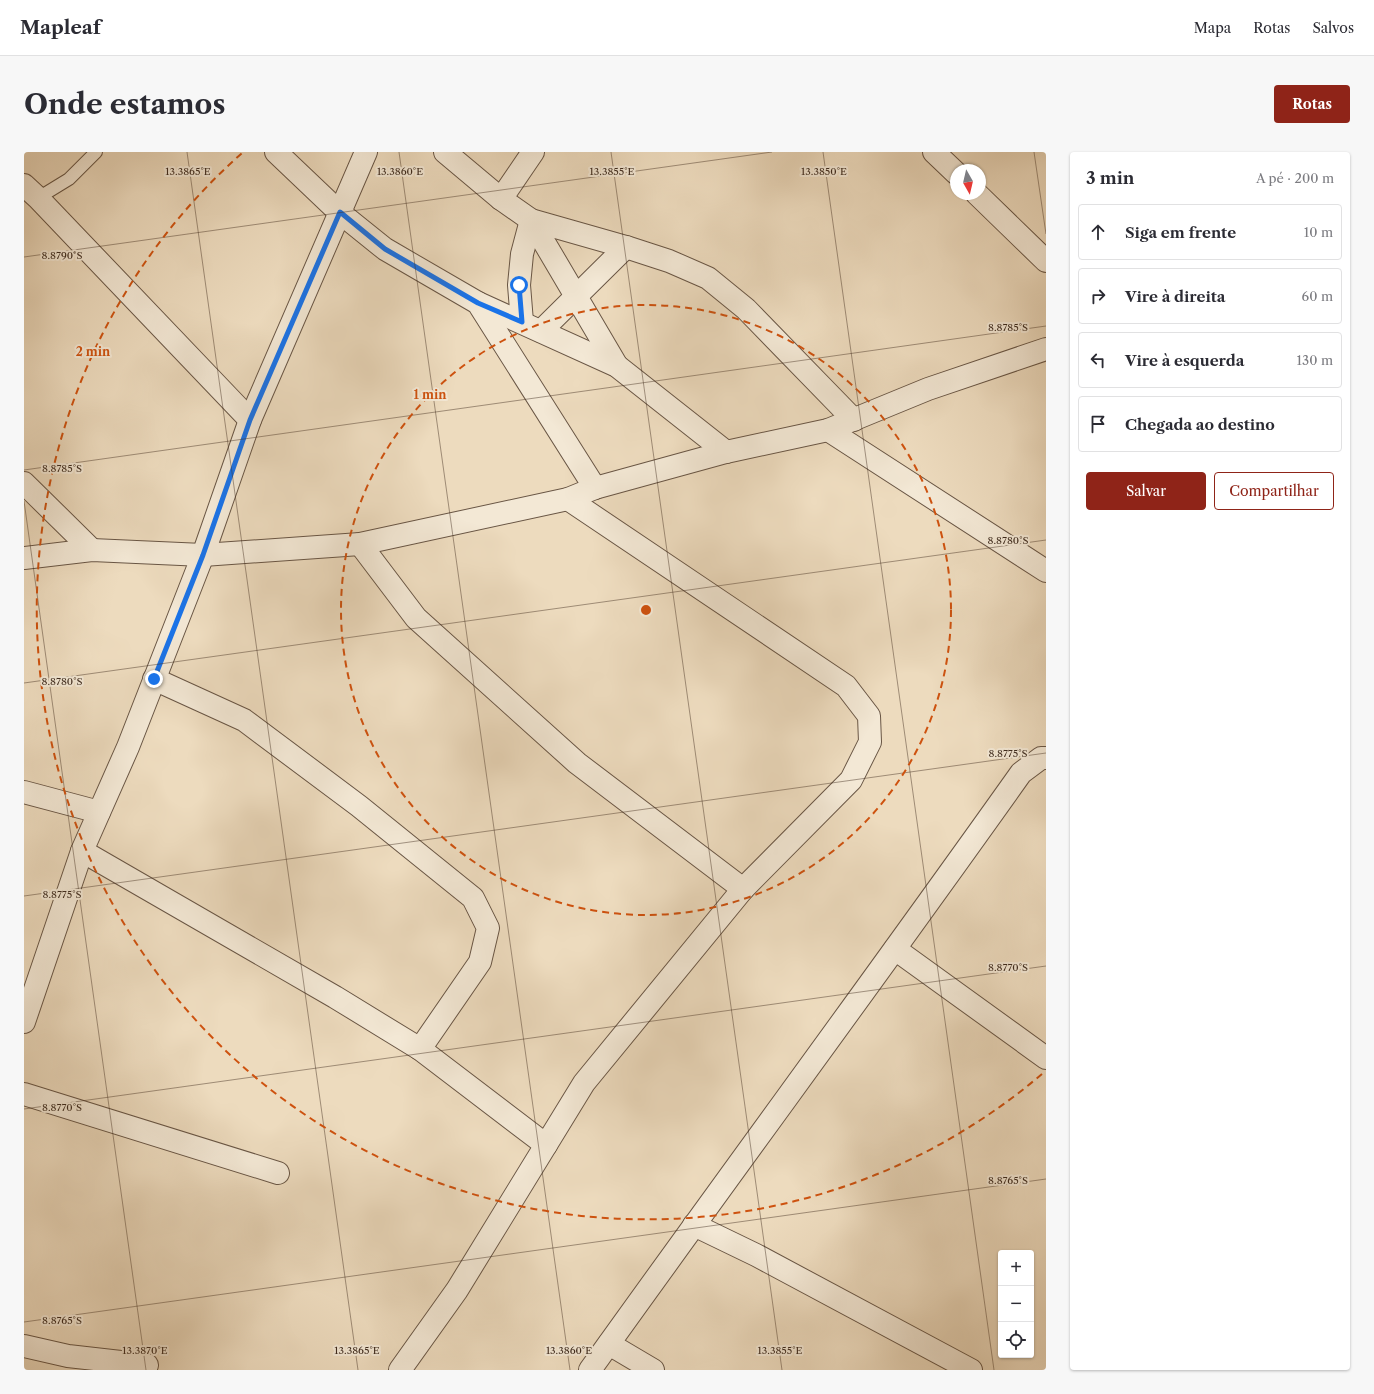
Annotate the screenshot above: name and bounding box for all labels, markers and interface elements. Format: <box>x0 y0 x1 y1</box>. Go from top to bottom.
text: Mapleaf <box>20 16 101 39</box>
text: Mapa <box>1194 19 1231 37</box>
text: Rotas <box>1253 19 1290 37</box>
text: Salvos <box>1312 19 1354 37</box>
button: Rotas <box>1274 85 1350 123</box>
text: Onde estamos <box>24 87 225 121</box>
north arrow <box>950 164 986 200</box>
text: 13.3865°E <box>165 165 211 178</box>
text: 13.3860°E <box>377 165 423 178</box>
text: 13.3855°E <box>590 165 635 178</box>
text: 13.3850°E <box>801 165 847 178</box>
text: 3 min <box>1086 168 1135 188</box>
text: A pé · 200 m <box>1256 170 1334 186</box>
icon: ahead <box>1087 221 1109 243</box>
text: Siga em frente <box>1125 223 1236 242</box>
text: 10 m <box>1304 224 1333 240</box>
text: 8.8790°S <box>42 249 82 262</box>
route start <box>510 276 528 294</box>
icon: right <box>1087 285 1109 307</box>
text: Vire à direita <box>1125 287 1225 306</box>
text: 60 m <box>1302 288 1333 304</box>
text: 8.8785°S <box>988 321 1028 334</box>
text: 2 min <box>76 344 111 359</box>
icon: left <box>1087 349 1109 371</box>
text: Vire à esquerda <box>1125 351 1244 370</box>
text: 130 m <box>1297 352 1333 368</box>
text: 1 min <box>414 387 447 402</box>
icon: arrive <box>1087 413 1109 435</box>
text: Chegada ao destino <box>1125 415 1275 434</box>
text: 8.8785°S <box>42 462 82 475</box>
button: Salvar <box>1086 472 1206 510</box>
button: Compartilhar <box>1214 472 1334 510</box>
text: 8.8780°S <box>988 534 1029 547</box>
centre of rings <box>639 603 653 617</box>
route end <box>145 670 163 688</box>
text: 8.8780°S <box>42 675 83 688</box>
text: 8.8775°S <box>988 747 1028 760</box>
text: 8.8775°S <box>42 888 82 901</box>
text: 8.8770°S <box>988 961 1028 974</box>
text: 8.8770°S <box>42 1101 82 1114</box>
text: 8.8765°S <box>988 1174 1028 1187</box>
map controls <box>998 1250 1034 1358</box>
button: + <box>998 1250 1034 1286</box>
button: − <box>998 1286 1034 1322</box>
text: 8.8765°S <box>42 1314 82 1327</box>
button: locate <box>998 1322 1034 1358</box>
text: 13.3870°E <box>122 1344 168 1357</box>
text: 13.3865°E <box>334 1344 380 1357</box>
text: 13.3860°E <box>546 1344 592 1357</box>
text: 13.3855°E <box>758 1344 803 1357</box>

